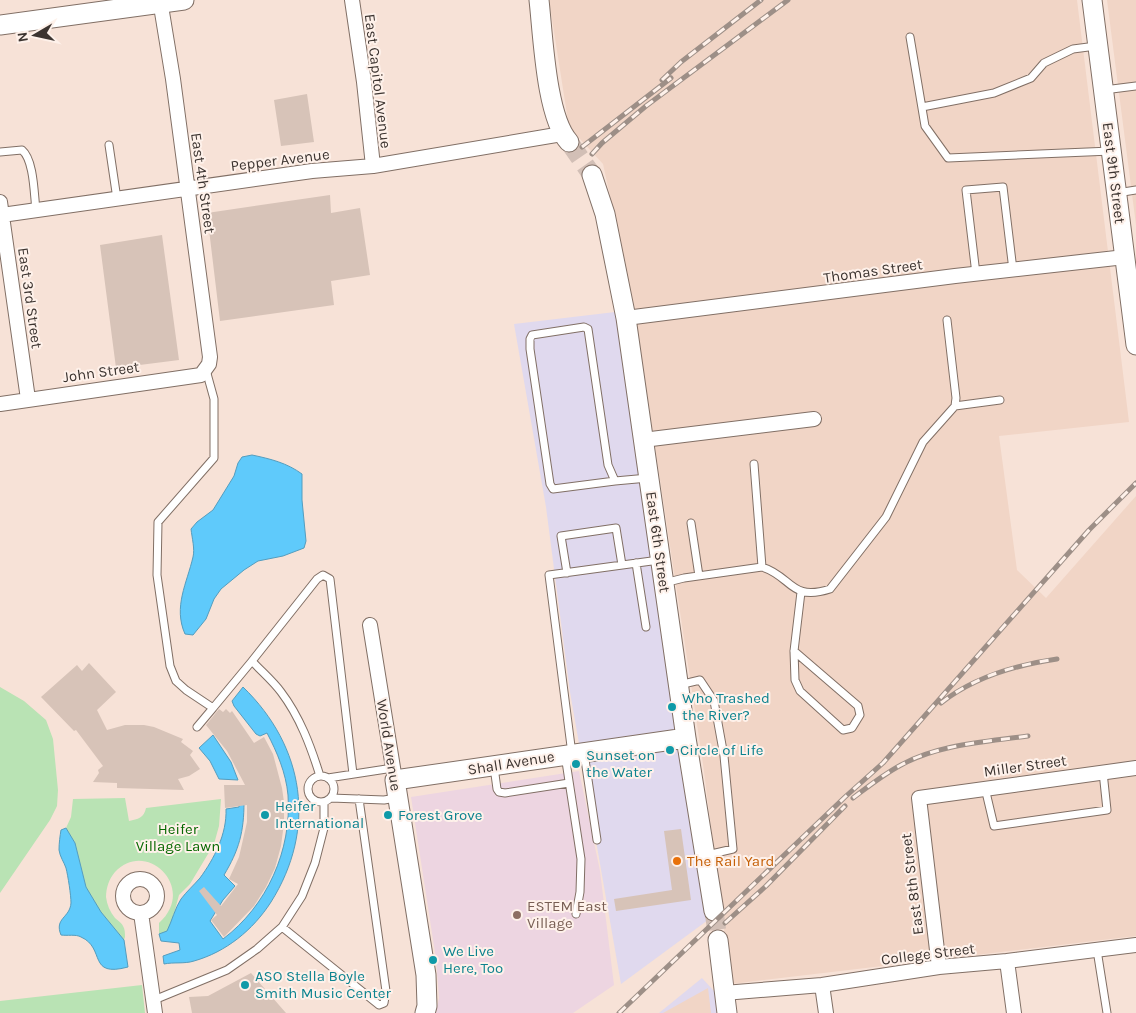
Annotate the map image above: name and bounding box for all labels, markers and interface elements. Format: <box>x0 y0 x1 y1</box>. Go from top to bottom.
north arrow <box>10 10 60 60</box>
street label: East Capitol Avenue <box>361 13 395 149</box>
text: N <box>13 31 32 43</box>
street label: East 9th Street <box>1099 121 1129 225</box>
street label: East 4th Street <box>187 131 219 235</box>
street label: Pepper Avenue <box>229 145 331 175</box>
street label: East 3rd Street <box>14 246 46 350</box>
street label: Thomas Street <box>822 255 924 287</box>
street label: John Street <box>62 358 141 386</box>
street label: East 6th Street <box>642 490 674 594</box>
place label: Who Trashed the River? <box>682 689 770 724</box>
street label: World Avenue <box>373 698 405 792</box>
marker: Who Trashed the River? <box>666 701 678 713</box>
place label: Circle of Life <box>680 741 764 759</box>
marker: Circle of Life <box>664 744 676 756</box>
place label: Sunset on the Water <box>586 746 655 781</box>
street label: Shall Avenue <box>466 747 556 779</box>
street label: Miller Street <box>982 751 1068 781</box>
marker: Sunset on the Water <box>570 758 582 770</box>
place label: Heifer International <box>275 797 364 832</box>
place label: Forest Grove <box>398 806 482 824</box>
marker: Heifer International <box>259 809 271 821</box>
marker: Forest Grove <box>382 809 394 821</box>
park label: Heifer Village Lawn <box>136 820 220 855</box>
street label: East 8th Street <box>897 832 927 936</box>
place label: The Rail Yard <box>687 852 774 870</box>
marker: The Rail Yard <box>671 855 683 867</box>
place label: ESTEM East Village <box>527 897 607 932</box>
marker: ESTEM East Village <box>511 909 523 921</box>
street label: College Street <box>880 939 976 969</box>
place label: We Live Here, Too <box>443 942 503 977</box>
marker: We Live Here, Too <box>427 954 439 966</box>
place label: ASO Stella Boyle Smith Music Center <box>255 967 392 1002</box>
marker: ASO Stella Boyle Smith Music Center <box>239 979 251 991</box>

